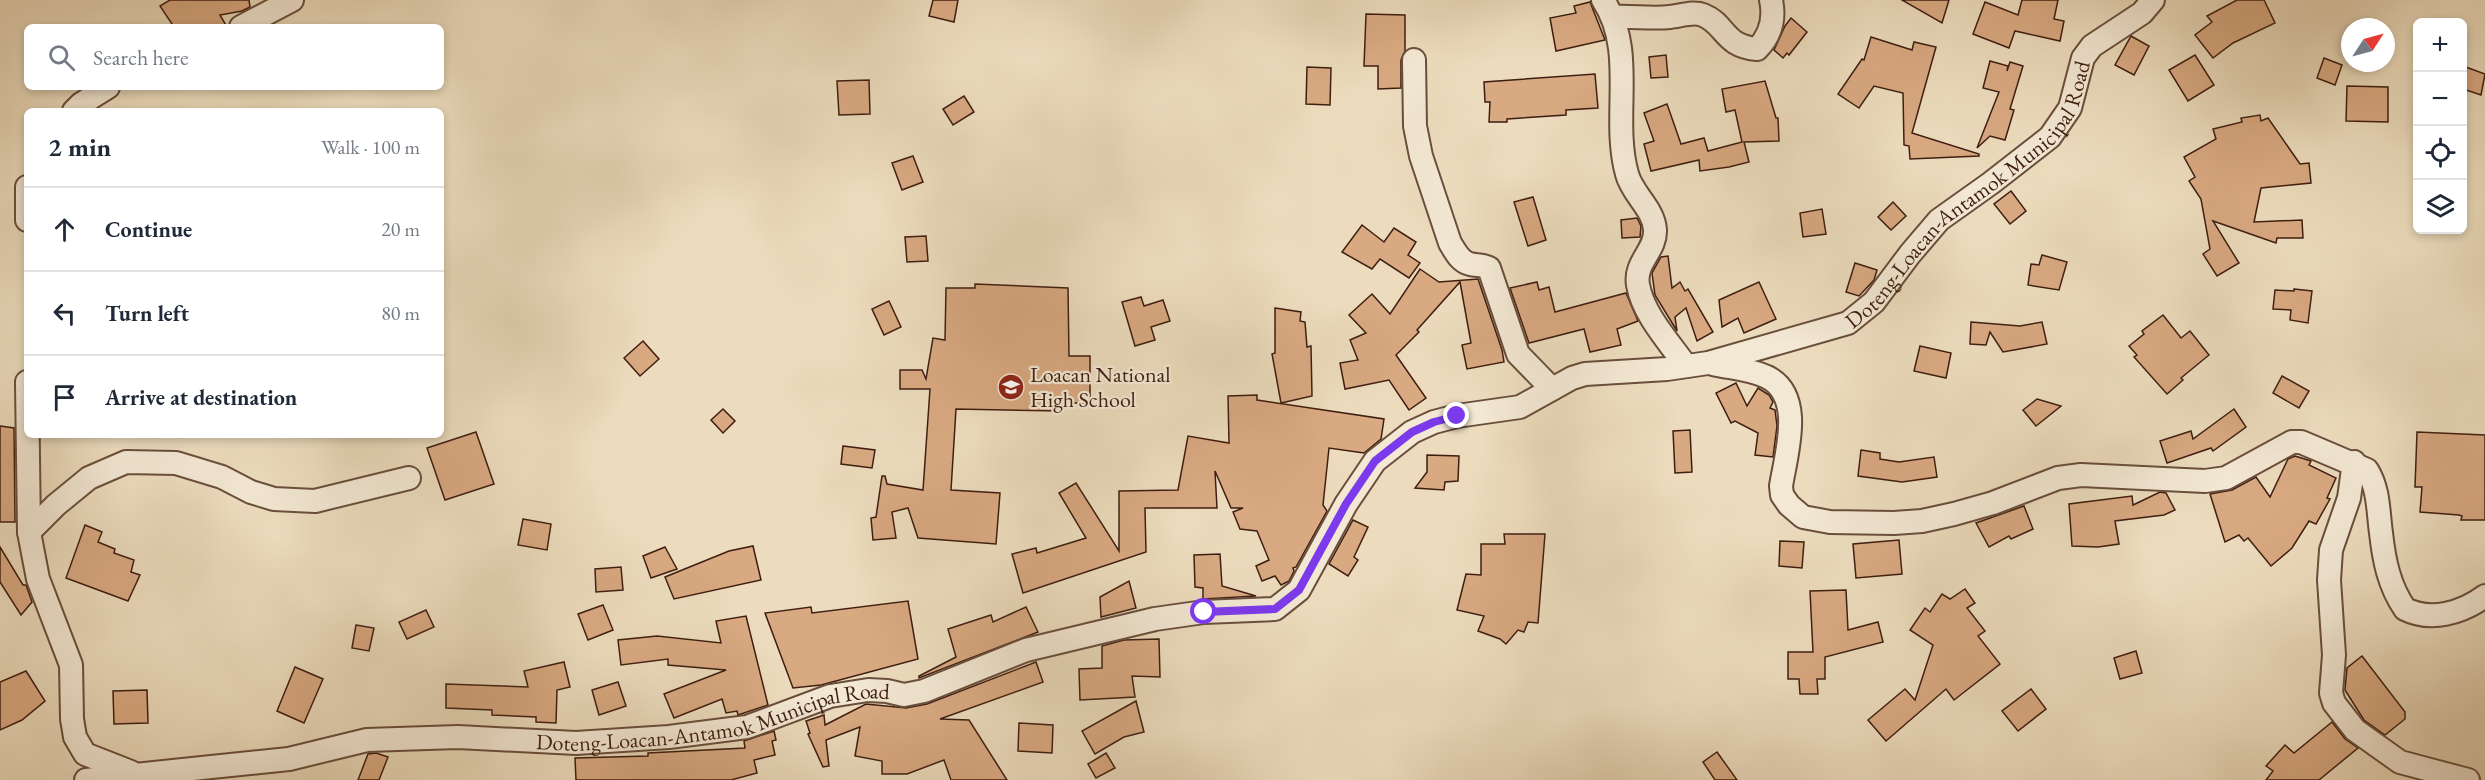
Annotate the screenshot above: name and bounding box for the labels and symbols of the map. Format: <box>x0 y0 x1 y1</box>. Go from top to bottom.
north arrow <box>2341 18 2395 72</box>
street label: Doteng-Loacan-Antamok Municipal Road <box>1839 57 2096 334</box>
place label: Loacan National High School <box>1030 360 1171 414</box>
school or university icon: Loacan National High School <box>996 372 1026 402</box>
route end <box>1443 402 1469 428</box>
route start <box>1190 598 1216 624</box>
street label: Doteng-Loacan-Antamok Municipal Road <box>535 675 891 758</box>

